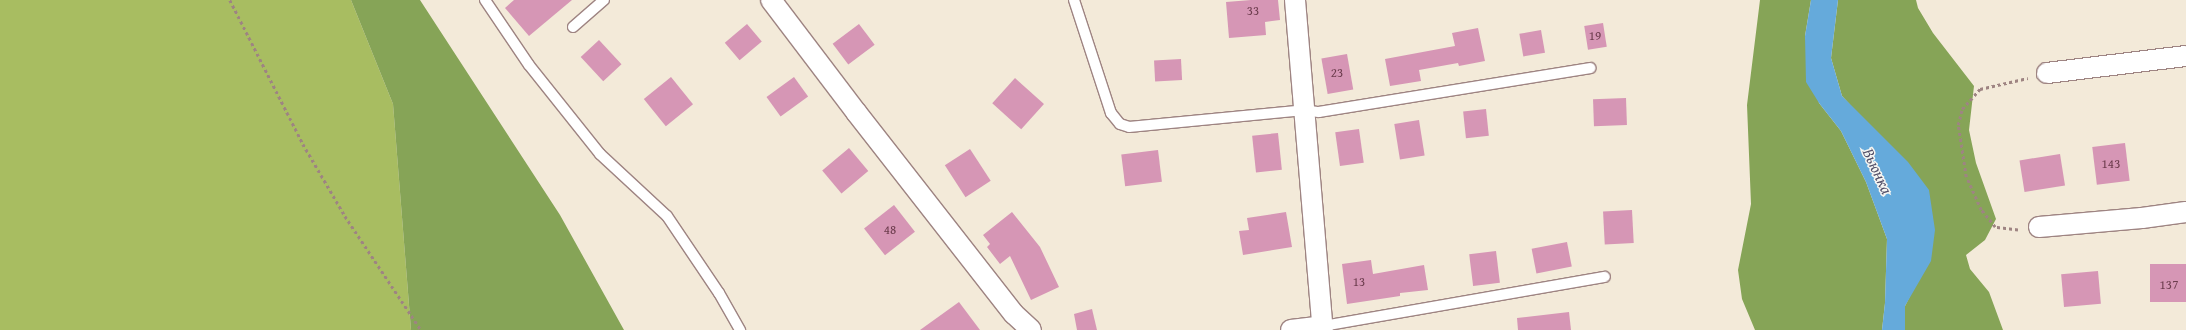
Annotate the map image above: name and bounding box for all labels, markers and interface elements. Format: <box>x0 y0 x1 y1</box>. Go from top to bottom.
house number: 33 <box>1247 3 1259 19</box>
house number: 19 <box>1589 28 1601 44</box>
house number: 23 <box>1331 65 1343 81</box>
water label: Вьюнка <box>1859 145 1897 197</box>
house number: 143 <box>2102 156 2120 172</box>
house number: 48 <box>884 222 896 238</box>
house number: 13 <box>1353 274 1365 290</box>
house number: 137 <box>2160 277 2178 293</box>

